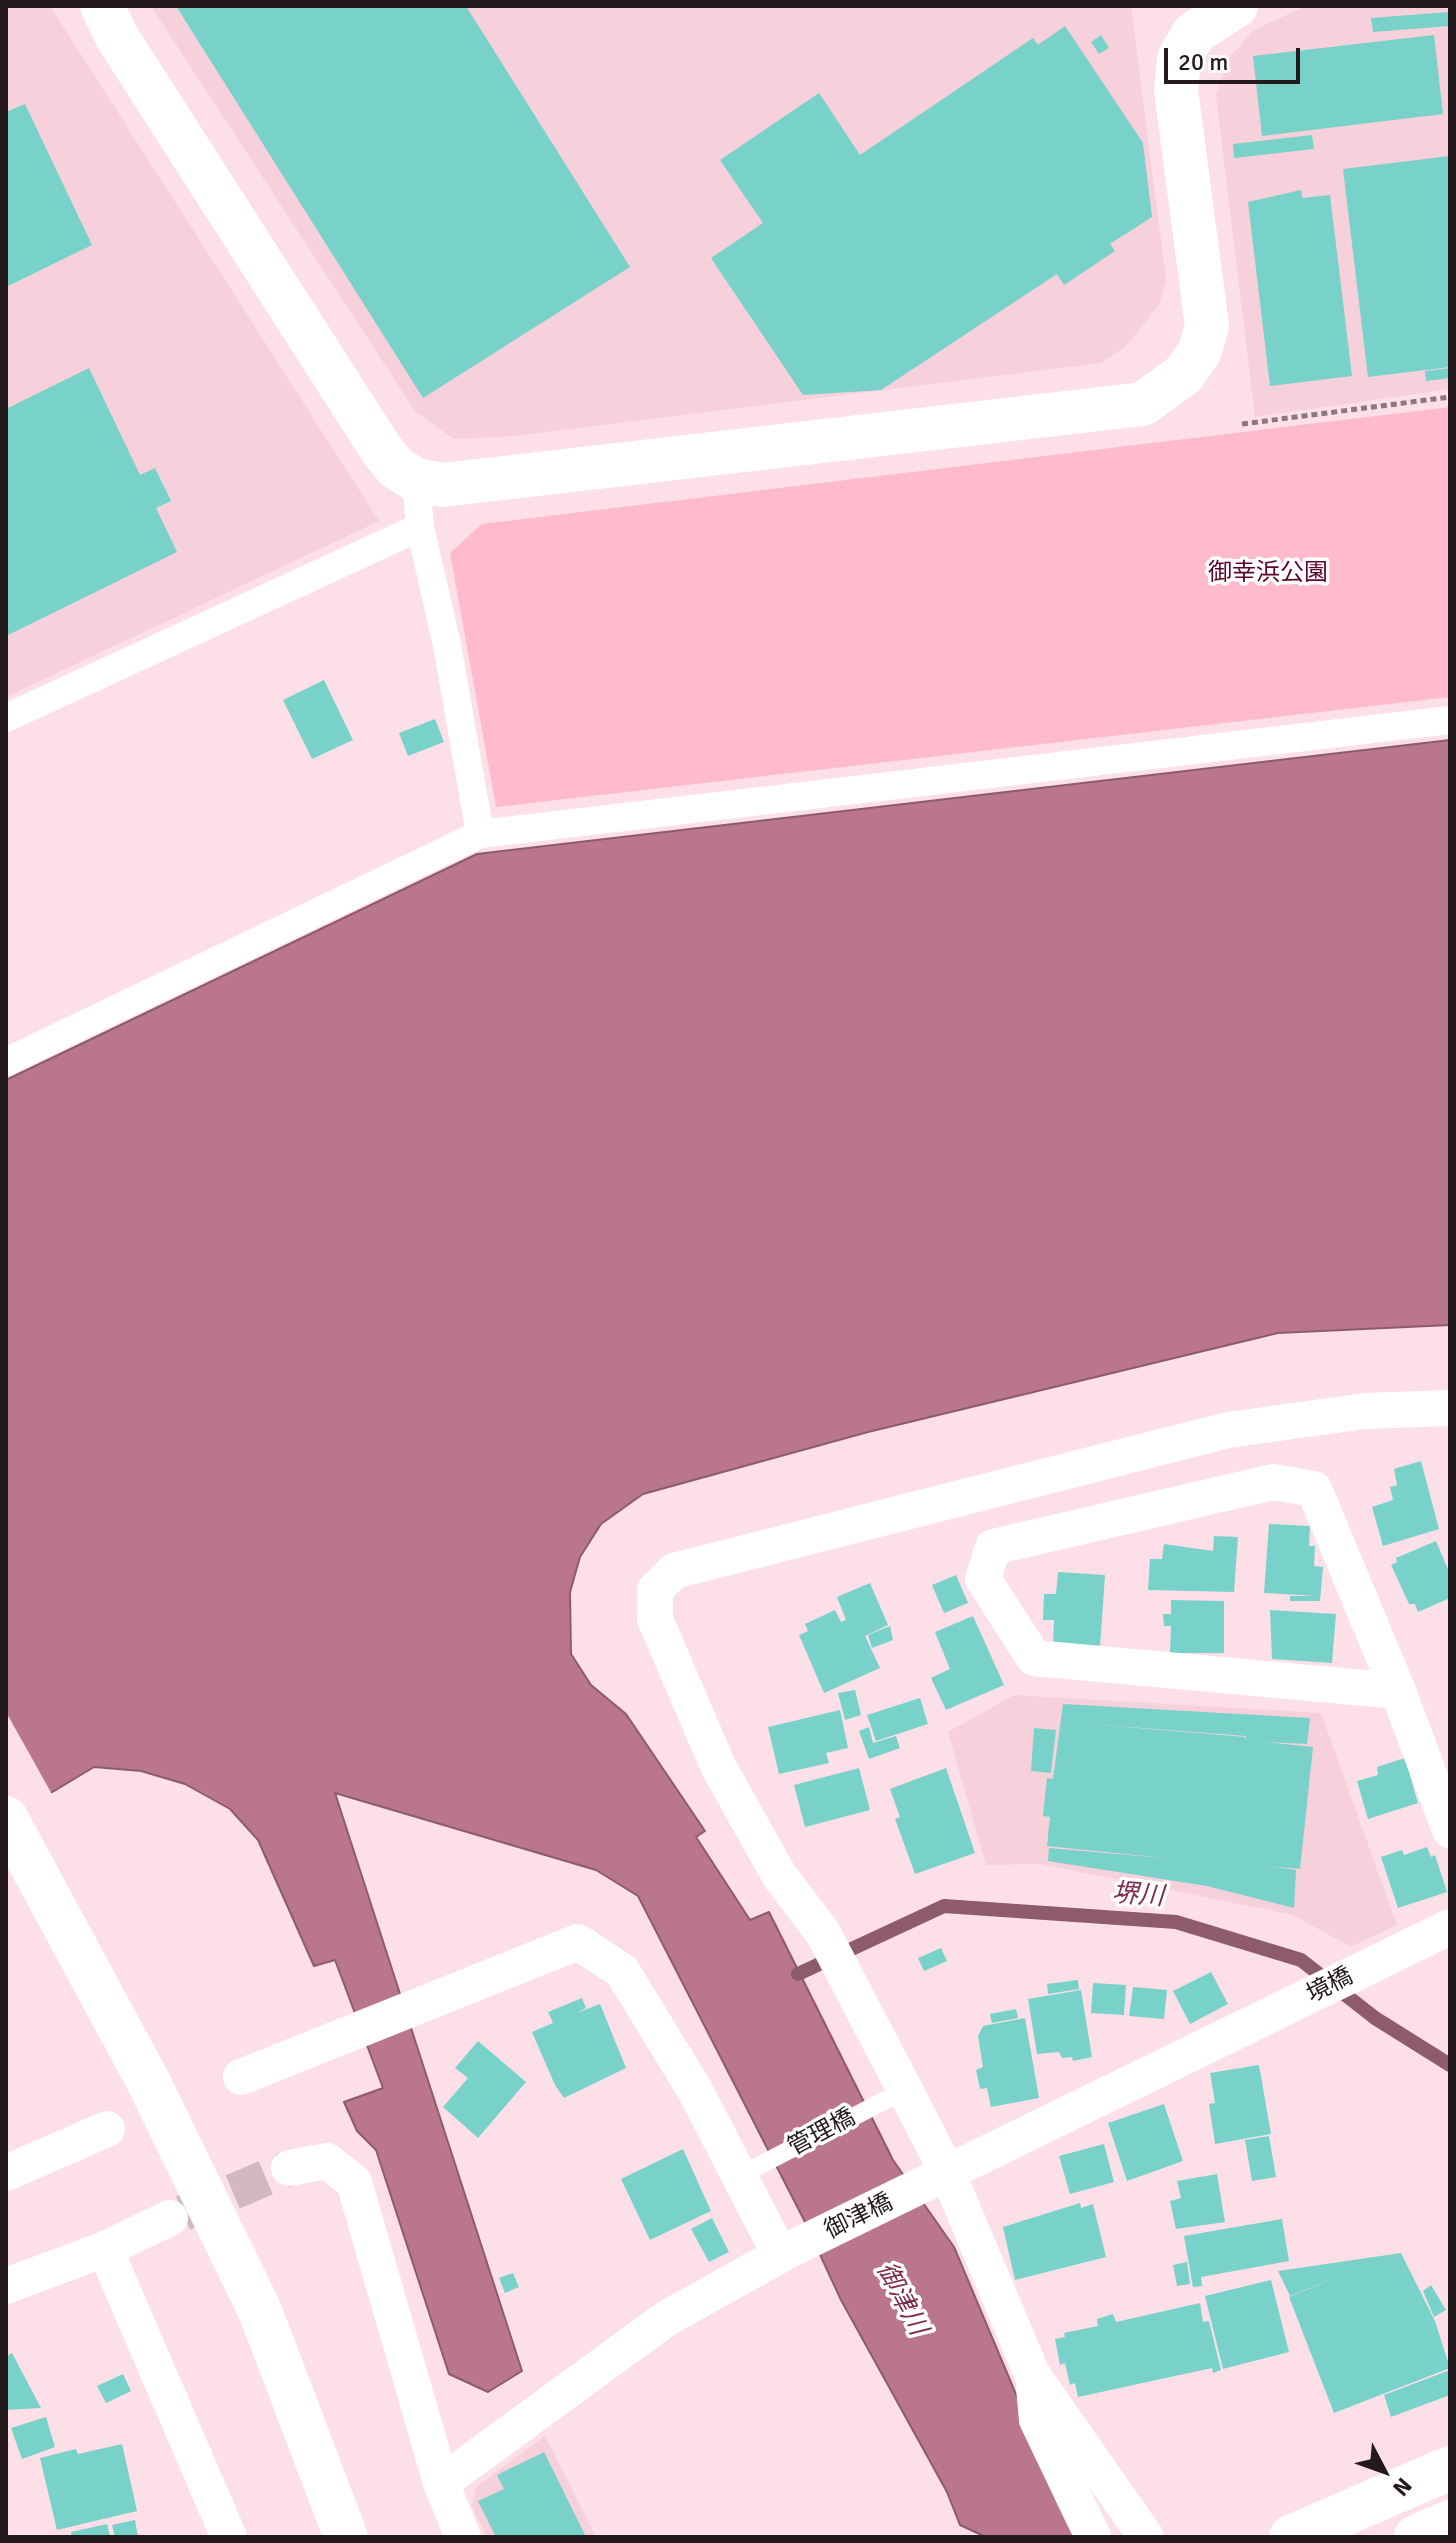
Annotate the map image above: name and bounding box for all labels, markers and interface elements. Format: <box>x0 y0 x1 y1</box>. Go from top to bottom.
scale bar <box>1168 32 1304 82</box>
text: 20 m <box>1178 47 1228 77</box>
park label: 御幸浜公園 <box>1208 560 1328 588</box>
water label: 堺川 <box>1111 1879 1165 1913</box>
street label: 境橋 <box>1302 1962 1358 2010</box>
street label: 管理橋 <box>783 2103 861 2163</box>
street label: 御津橋 <box>820 2188 898 2246</box>
water label: 御津川 <box>869 2257 933 2341</box>
north arrow <box>1344 2431 1424 2511</box>
text: N <box>1387 2472 1418 2502</box>

